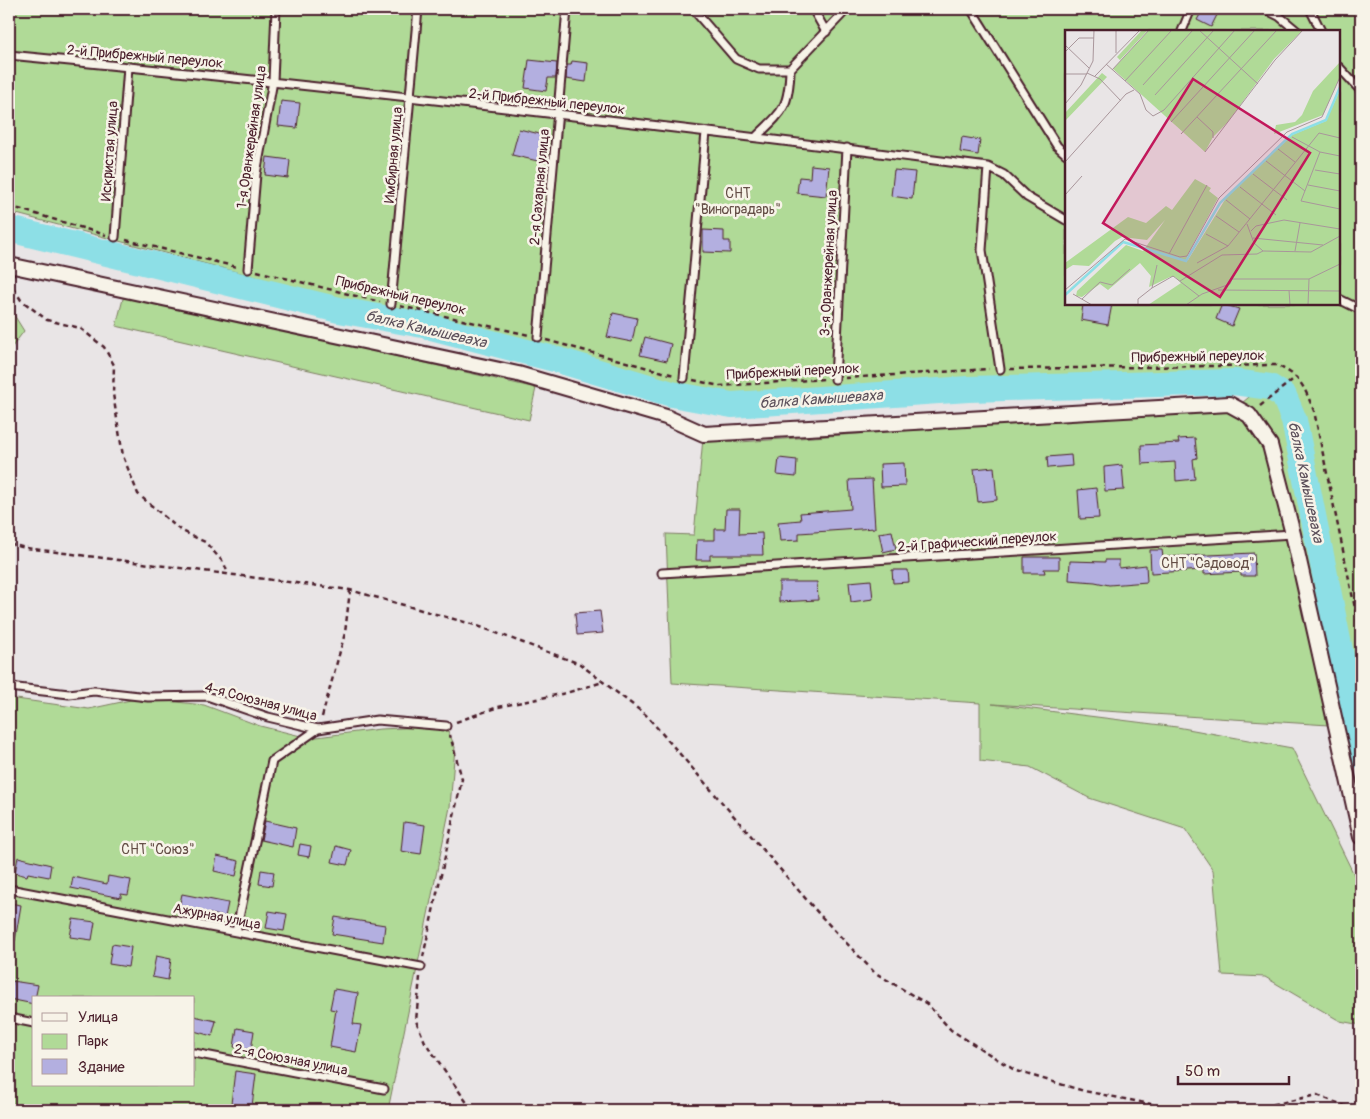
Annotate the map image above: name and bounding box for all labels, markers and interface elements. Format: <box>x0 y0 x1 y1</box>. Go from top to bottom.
inset map <box>1065 30 1340 305</box>
street label: 2-й Прибрежный переулок <box>66 41 224 72</box>
street label: 1-я Оранжерейная улица <box>233 65 270 210</box>
street label: 2-й Прибрежный переулок <box>468 85 626 118</box>
street label: Искристая улица <box>98 100 121 202</box>
street label: Имбирная улица <box>381 106 406 204</box>
street label: 2-я Сахарная улица <box>526 128 553 246</box>
park label: СНТ "Виноградарь" <box>695 185 781 218</box>
street label: 3-я Оранжерейная улица <box>816 189 841 337</box>
street label: Прибрежный переулок <box>334 272 468 319</box>
water label: балка Камышеваха <box>364 306 489 353</box>
street label: Прибрежный переулок <box>1131 347 1265 366</box>
street label: Прибрежный переулок <box>726 360 860 383</box>
water label: балка Камышеваха <box>759 386 884 413</box>
water label: балка Камышеваха <box>1283 420 1328 545</box>
street label: 2-й Графический переулок <box>897 527 1057 556</box>
park label: СНТ "Садовод" <box>1161 555 1255 572</box>
street label: 4-я Союзная улица <box>203 678 319 725</box>
park label: СНТ "Союз" <box>121 841 195 858</box>
street label: Ажурная улица <box>172 900 262 933</box>
legend <box>32 996 195 1086</box>
text: Улица <box>78 1008 118 1027</box>
text: Парк <box>78 1032 109 1051</box>
street label: 2-я Союзная улица <box>233 1040 349 1079</box>
scale bar <box>1178 1054 1289 1086</box>
text: Здание <box>78 1058 125 1077</box>
text: 50 m <box>1185 1062 1220 1081</box>

